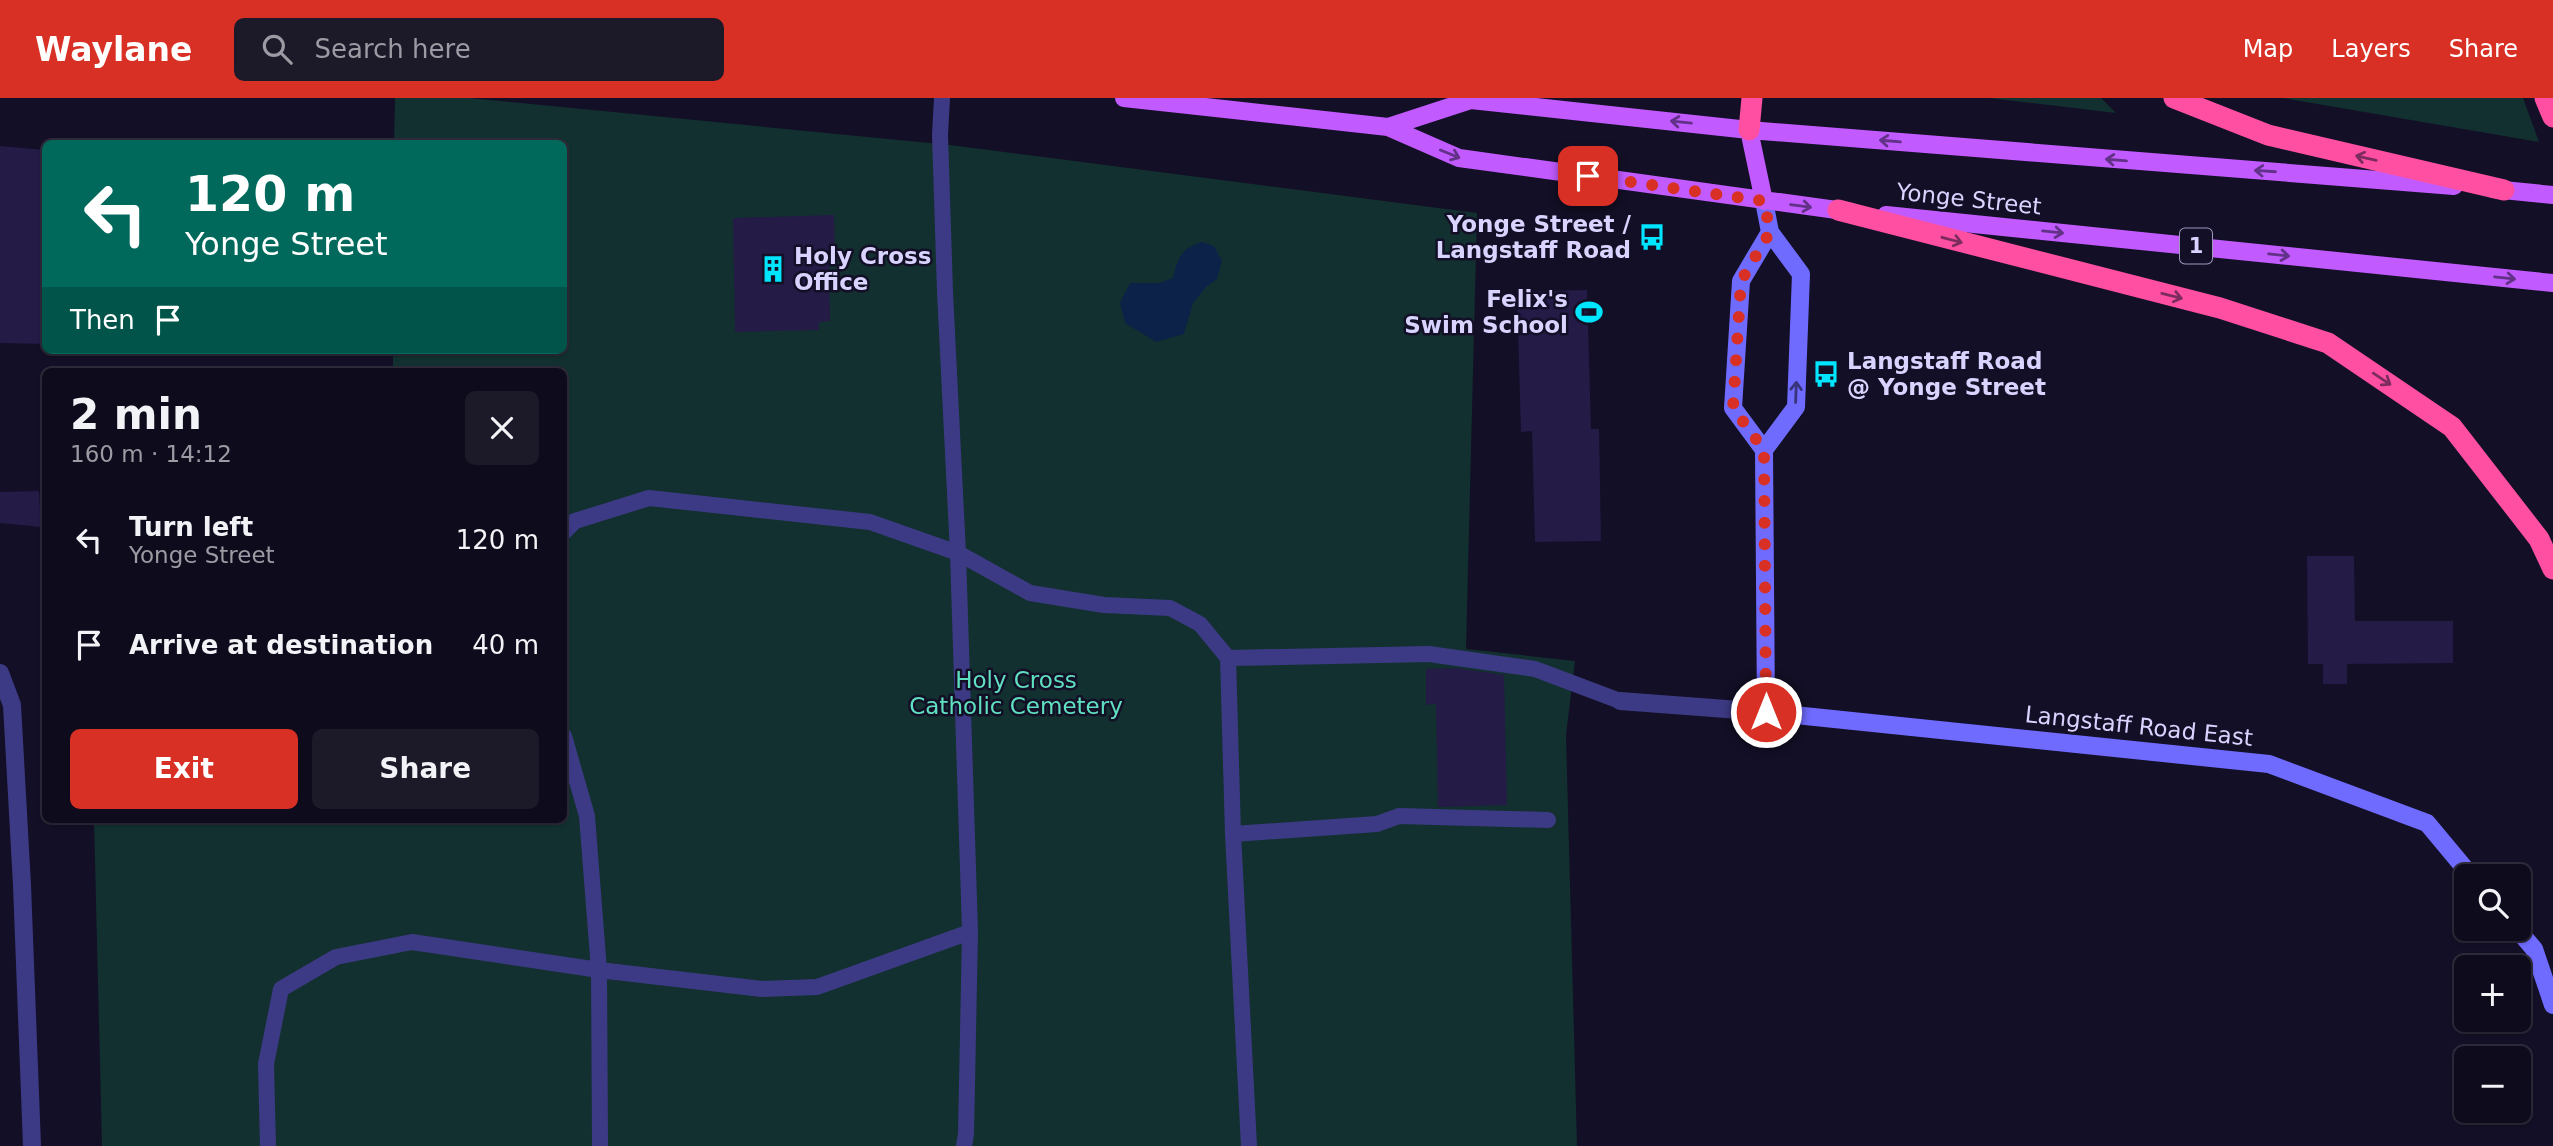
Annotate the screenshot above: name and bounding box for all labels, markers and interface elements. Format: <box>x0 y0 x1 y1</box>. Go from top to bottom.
search box <box>234 18 724 81</box>
text: Waylane <box>35 30 192 69</box>
icon: search <box>258 30 296 68</box>
text: Search here <box>314 34 471 64</box>
text: Map <box>2243 35 2293 63</box>
text: Layers <box>2331 35 2411 63</box>
text: Share <box>2449 35 2518 63</box>
one-way arrow <box>1670 115 1692 128</box>
one-way arrow <box>1879 134 1901 147</box>
pin <box>1558 146 1618 206</box>
one-way arrow <box>1439 149 1461 162</box>
one-way arrow <box>2355 151 2378 164</box>
one-way arrow <box>2106 153 2128 166</box>
icon: arrive <box>1569 157 1607 195</box>
one-way arrow <box>2254 164 2277 177</box>
text: 120 m <box>185 166 355 223</box>
icon: left <box>70 168 161 259</box>
street label: Yonge Street <box>1894 178 2043 220</box>
one-way arrow <box>1789 199 1812 212</box>
place label: Yonge Street / Langstaff Road <box>1436 211 1632 263</box>
bus stop icon: Yonge Street / Langstaff Road <box>1637 222 1667 252</box>
text: Yonge Street <box>185 225 388 263</box>
one-way arrow <box>2041 226 2063 239</box>
road number: 1 <box>2180 228 2212 264</box>
one-way arrow <box>1940 234 1963 247</box>
place label: Holy Cross Office <box>794 243 931 295</box>
one-way arrow <box>2267 249 2290 262</box>
building icon: Holy Cross Office <box>758 254 788 284</box>
one-way arrow <box>2493 272 2516 285</box>
place label: Felix's Swim School <box>1404 286 1568 338</box>
one-way arrow <box>2160 290 2183 303</box>
sports icon: Felix's Swim School <box>1574 297 1604 327</box>
icon: arrive <box>149 301 187 339</box>
text: Then <box>70 305 135 335</box>
place label: Langstaff Road @ Yonge Street <box>1847 348 2046 400</box>
bus stop icon: Langstaff Road @ Yonge Street <box>1811 359 1841 389</box>
one-way arrow <box>2371 373 2391 387</box>
one-way arrow <box>1790 381 1803 404</box>
text: 2 min <box>70 390 202 439</box>
button: close <box>465 391 539 465</box>
text: 160 m · 14:12 <box>70 441 232 467</box>
text: Turn left <box>129 512 253 542</box>
icon: left <box>70 521 108 559</box>
text: 120 m <box>456 525 539 555</box>
text: Yonge Street <box>129 542 275 568</box>
icon: arrive <box>70 626 108 664</box>
text: Arrive at destination <box>129 630 433 660</box>
text: 40 m <box>472 630 539 660</box>
park label: Holy Cross Catholic Cemetery <box>909 667 1123 719</box>
position arrow <box>1729 675 1803 749</box>
street label: Langstaff Road East <box>2024 701 2254 751</box>
button: Exit <box>70 729 298 809</box>
button: Share <box>312 729 539 809</box>
map controls <box>2454 864 2531 1123</box>
button: search <box>2454 864 2531 941</box>
button: + <box>2454 955 2531 1032</box>
button: − <box>2454 1046 2531 1123</box>

